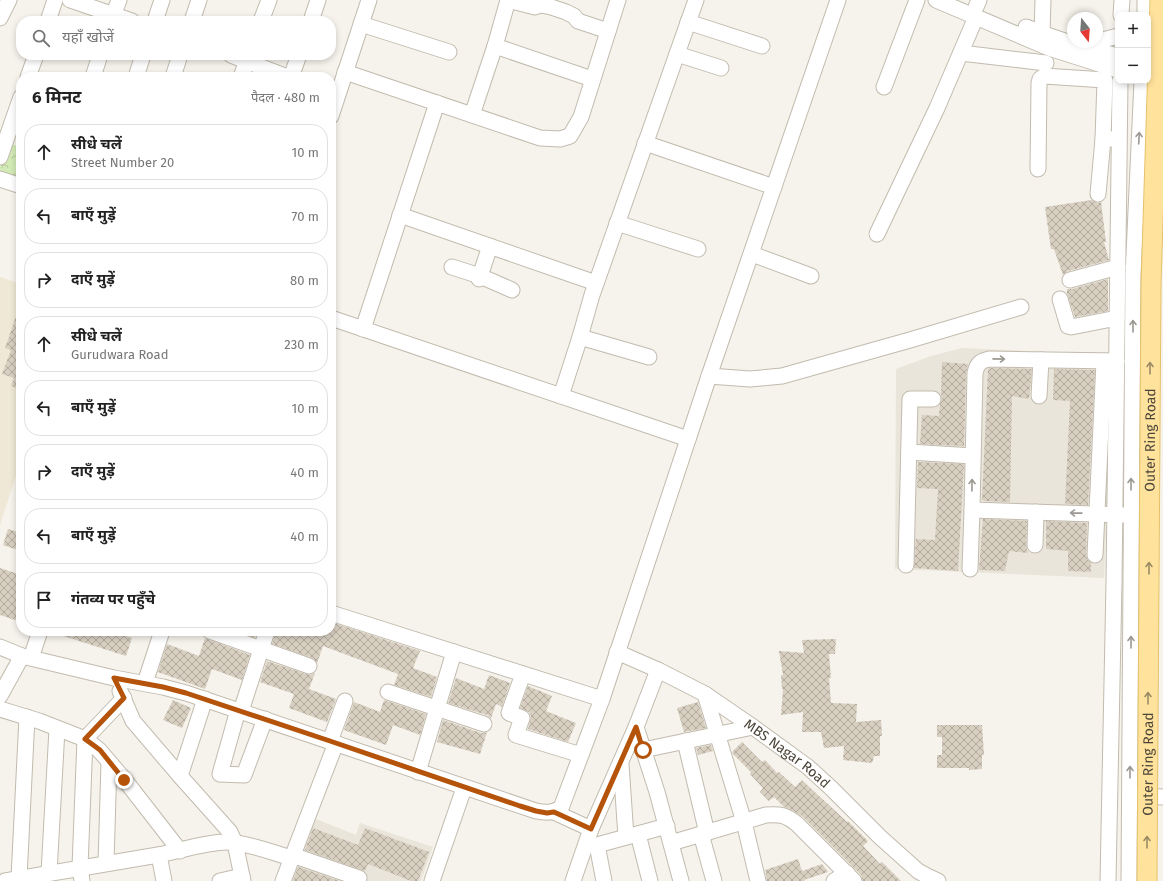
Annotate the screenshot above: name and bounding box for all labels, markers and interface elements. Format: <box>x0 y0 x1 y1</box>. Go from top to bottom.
north arrow <box>1067 12 1103 48</box>
map controls <box>1115 12 1151 84</box>
button: + <box>1115 12 1151 48</box>
search box <box>16 16 336 60</box>
icon: search <box>30 27 52 49</box>
text: यहाँ खोजें <box>62 28 114 46</box>
button: − <box>1115 48 1151 84</box>
text: 6 मिनट <box>32 87 81 108</box>
text: पैदल · 480 m <box>251 90 320 105</box>
one-way arrow <box>1135 132 1143 145</box>
text: सीधे चलें <box>71 135 122 153</box>
icon: ahead <box>33 141 55 163</box>
text: 10 m <box>292 145 319 160</box>
text: Street Number 20 <box>71 155 174 170</box>
icon: left <box>33 205 55 227</box>
text: बाएँ मुड़ें <box>71 206 116 224</box>
text: 70 m <box>292 209 319 224</box>
icon: right <box>33 269 55 291</box>
text: दाएँ मुड़ें <box>71 270 115 288</box>
text: 80 m <box>290 273 319 288</box>
one-way arrow <box>1129 320 1136 333</box>
text: सीधे चलें <box>71 327 122 345</box>
icon: ahead <box>33 333 55 355</box>
text: 230 m <box>284 337 319 352</box>
text: Gurudwara Road <box>71 347 168 362</box>
one-way arrow <box>992 355 1005 363</box>
one-way arrow <box>1146 362 1154 375</box>
street label: Outer Ring Road <box>1141 388 1159 492</box>
icon: left <box>33 397 55 419</box>
text: बाएँ मुड़ें <box>71 398 116 416</box>
text: 10 m <box>292 401 319 416</box>
icon: right <box>33 461 55 483</box>
text: दाएँ मुड़ें <box>71 462 115 480</box>
text: 40 m <box>290 465 319 480</box>
one-way arrow <box>1127 478 1135 491</box>
one-way arrow <box>968 479 976 492</box>
one-way arrow <box>1070 509 1083 517</box>
icon: left <box>33 525 55 547</box>
text: बाएँ मुड़ें <box>71 526 116 544</box>
text: 40 m <box>290 529 319 544</box>
one-way arrow <box>1145 562 1153 575</box>
icon: arrive <box>33 589 55 611</box>
text: गंतव्य पर पहुँचे <box>71 590 155 608</box>
one-way arrow <box>1127 636 1135 649</box>
one-way arrow <box>1144 692 1152 705</box>
street label: Outer Ring Road <box>1139 712 1157 816</box>
street label: MBS Nagar Road <box>741 715 834 791</box>
route start <box>634 741 652 759</box>
one-way arrow <box>1126 766 1134 779</box>
route end <box>115 771 133 789</box>
one-way arrow <box>1143 836 1151 849</box>

